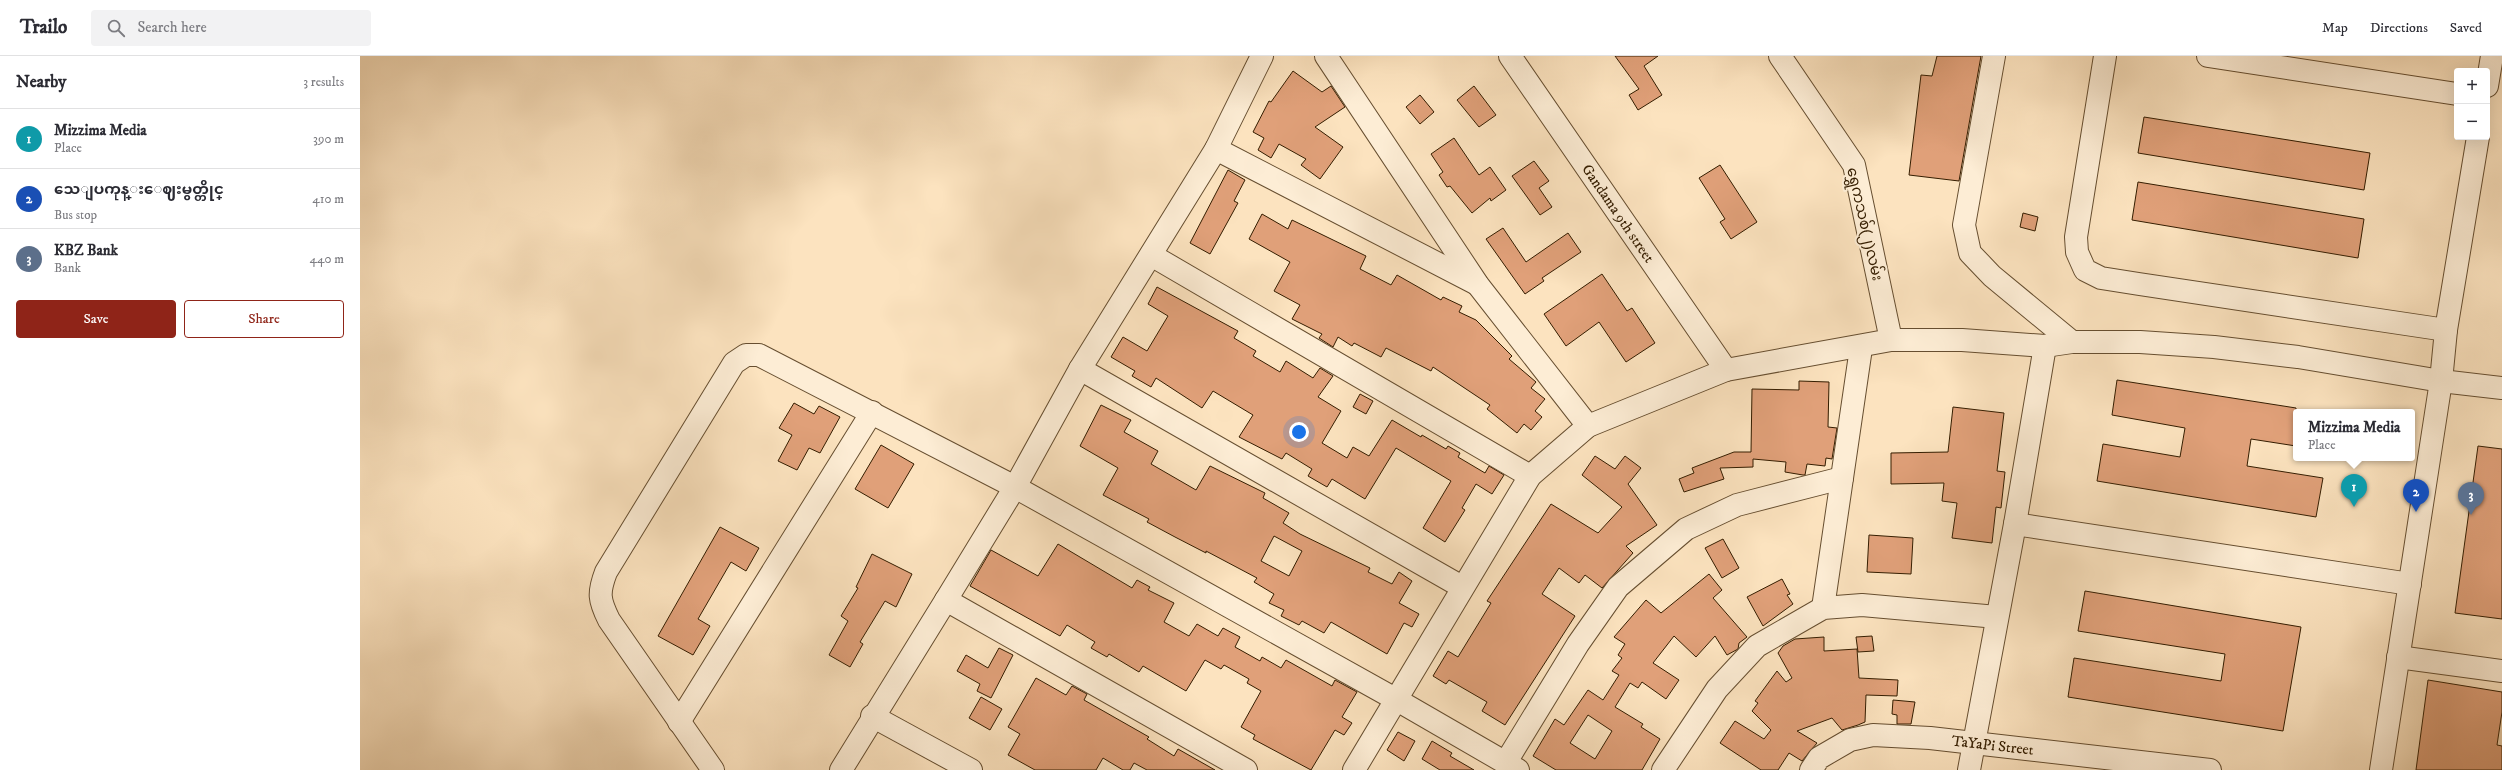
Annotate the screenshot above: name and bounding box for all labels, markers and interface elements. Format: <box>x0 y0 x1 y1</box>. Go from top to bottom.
search box <box>91 10 371 46</box>
text: Trailo <box>20 16 67 39</box>
icon: search <box>105 17 127 39</box>
text: Search here <box>137 18 207 37</box>
text: Map <box>2322 19 2348 37</box>
text: Directions <box>2370 19 2428 37</box>
text: Saved <box>2450 19 2482 37</box>
map controls <box>2454 68 2490 140</box>
button: + <box>2454 68 2490 104</box>
text: Nearby <box>16 71 66 93</box>
text: 3 results <box>303 74 344 90</box>
button: − <box>2454 104 2490 140</box>
text: Mizzima Media <box>54 121 147 140</box>
text: 1 <box>27 131 31 147</box>
text: 390 m <box>313 131 344 147</box>
text: Place <box>54 140 82 156</box>
street label: Gandama 9th street <box>1577 161 1659 267</box>
street label: ရွှေကသစ်(၂)လမ်း <box>1840 165 1888 283</box>
text: သေျပကုန္းေဈးမွတ္တိုင္ <box>54 180 224 199</box>
text: 2 <box>26 191 32 207</box>
text: 410 m <box>312 191 344 207</box>
text: Bus stop <box>54 207 97 223</box>
text: KBZ Bank <box>54 241 118 260</box>
text: 3 <box>27 251 31 267</box>
text: 440 m <box>309 251 344 267</box>
text: Bank <box>54 260 81 276</box>
button: Save <box>16 300 176 338</box>
button: Share <box>184 300 344 338</box>
popup <box>2293 409 2415 461</box>
text: Mizzima Media <box>2308 418 2400 437</box>
your location <box>1289 422 1309 442</box>
text: Place <box>2308 437 2336 453</box>
pin: 1 <box>2341 474 2367 507</box>
pin: 2 <box>2403 479 2429 512</box>
pin: 3 <box>2458 482 2484 515</box>
street label: TaYaPi Street <box>1951 732 2035 760</box>

